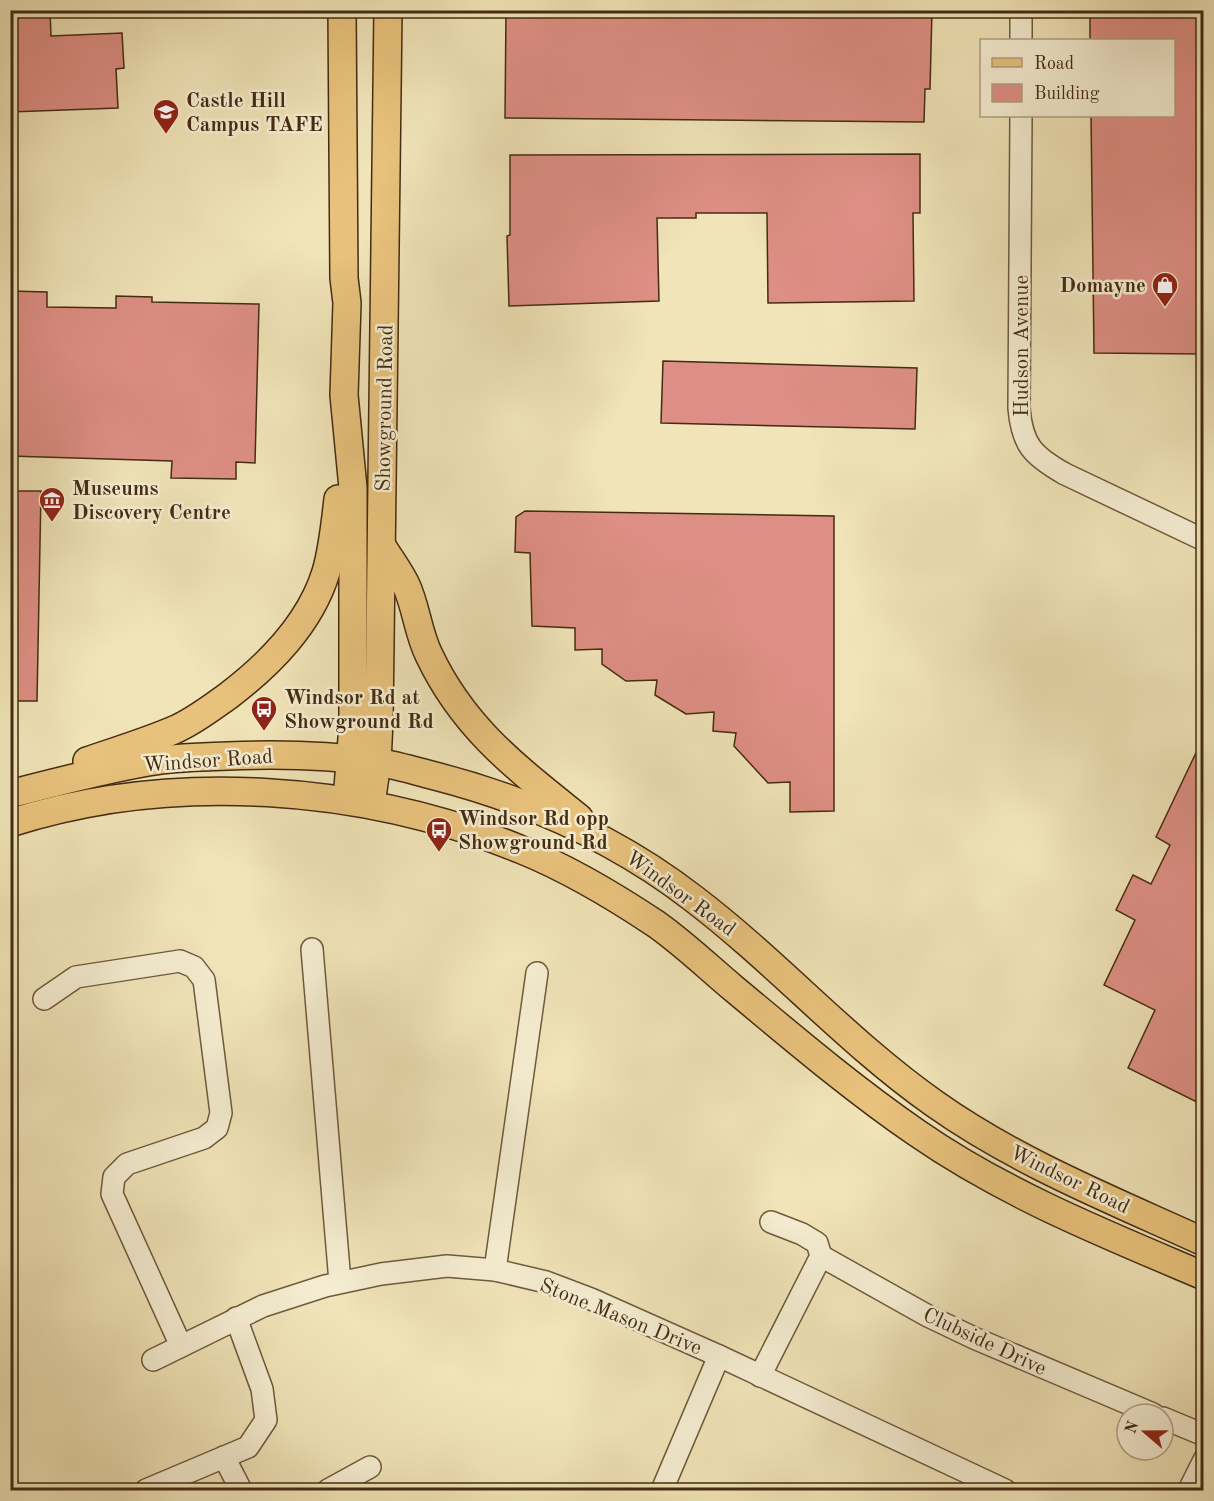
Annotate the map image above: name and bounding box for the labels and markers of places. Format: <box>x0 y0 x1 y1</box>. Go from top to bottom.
place label: Castle Hill Campus TAFE <box>186 91 323 136</box>
school or university icon: Castle Hill Campus TAFE <box>151 97 181 135</box>
shop icon: Domayne <box>1150 270 1180 308</box>
place label: Domayne <box>1059 276 1146 297</box>
place label: Museums Discovery Centre <box>72 479 231 524</box>
museum icon: Museums Discovery Centre <box>37 485 67 523</box>
place label: Windsor Rd at Showground Rd <box>284 688 434 733</box>
bus stop icon: Windsor Rd at Showground Rd <box>249 694 279 732</box>
place label: Windsor Rd opp Showground Rd <box>458 809 609 854</box>
bus stop icon: Windsor Rd opp Showground Rd <box>424 815 454 853</box>

